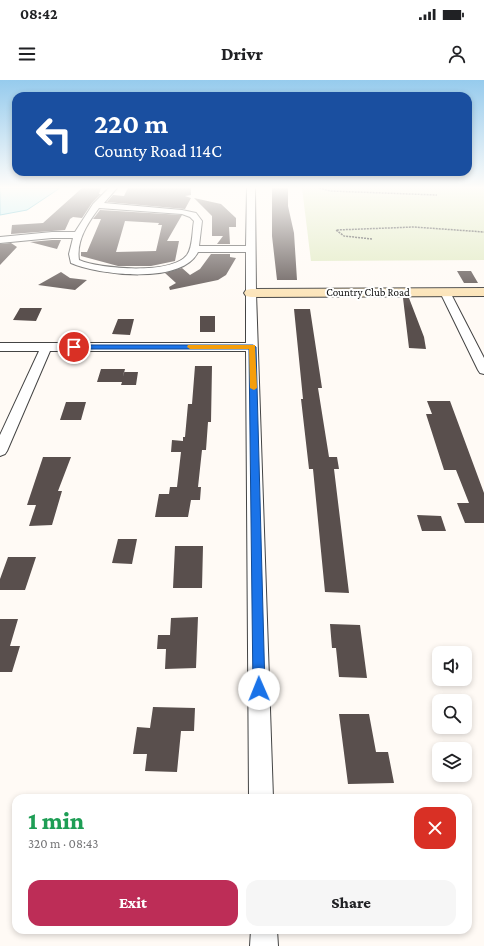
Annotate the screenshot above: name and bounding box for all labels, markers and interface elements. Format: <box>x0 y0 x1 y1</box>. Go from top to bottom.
text: 08:42 <box>20 6 58 22</box>
icon: menu <box>16 43 38 65</box>
icon: person <box>446 43 468 65</box>
text: Drivr <box>221 44 263 64</box>
icon: left <box>28 108 80 160</box>
text: 220 m <box>94 108 168 139</box>
text: County Road 114C <box>94 141 222 161</box>
street label: Country Club Road <box>326 286 410 299</box>
pin <box>57 330 91 364</box>
icon: arrive <box>63 336 85 358</box>
map controls <box>432 646 472 782</box>
button: sound <box>432 646 472 686</box>
position arrow <box>238 668 280 710</box>
button: search <box>432 694 472 734</box>
button: layers <box>432 742 472 782</box>
text: 1 min <box>28 807 84 834</box>
button: close <box>414 807 456 849</box>
text: 320 m · 08:43 <box>28 836 99 851</box>
button: Exit <box>28 880 238 926</box>
button: Share <box>246 880 456 926</box>

